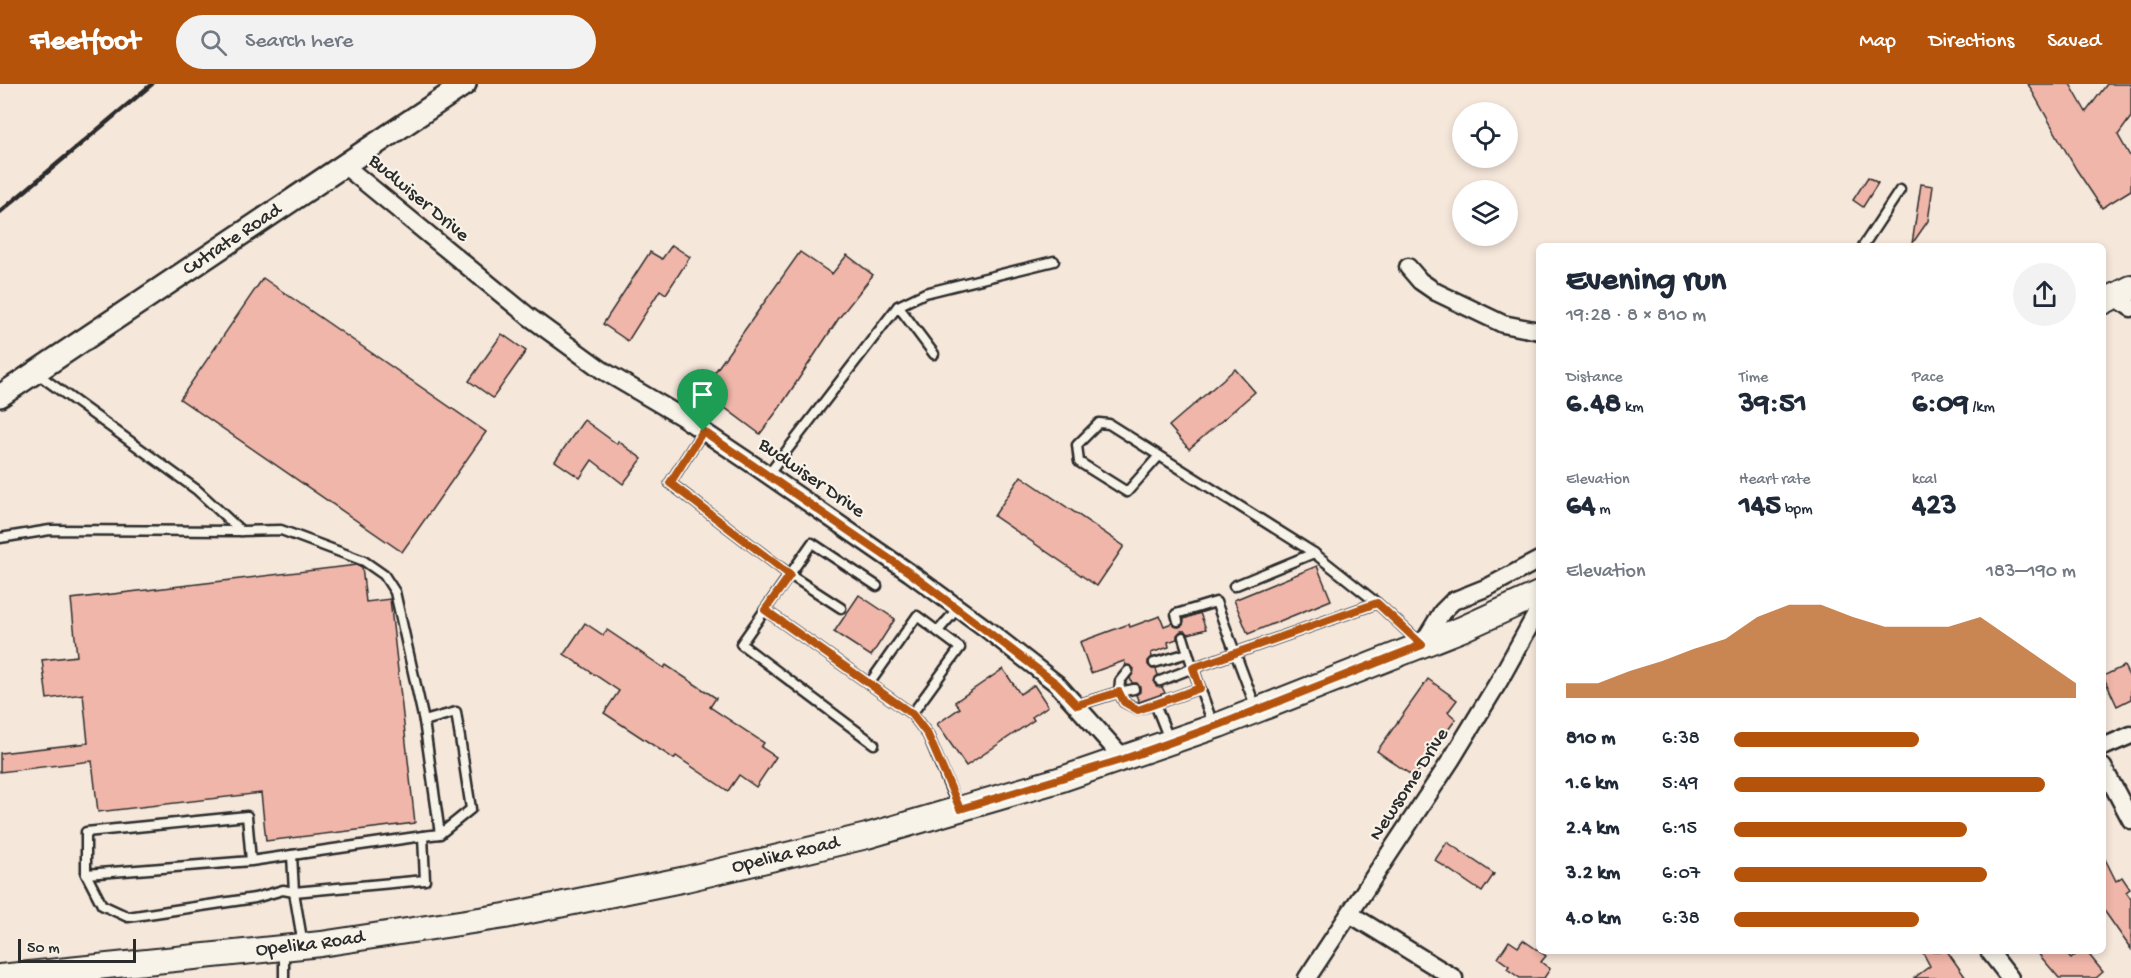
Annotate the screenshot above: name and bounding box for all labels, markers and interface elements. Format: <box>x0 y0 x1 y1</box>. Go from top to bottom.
search box <box>176 15 596 69</box>
text: Fleetfoot <box>30 26 140 59</box>
icon: search <box>197 26 230 59</box>
text: Search here <box>245 29 353 55</box>
text: Map <box>1859 30 1896 55</box>
text: Directions <box>1929 30 2014 55</box>
text: Saved <box>2047 30 2101 55</box>
map controls <box>1452 102 1518 246</box>
button: locate <box>1452 102 1518 168</box>
street label: Budwiser Drive <box>362 150 474 248</box>
button: layers <box>1452 180 1518 246</box>
street label: Cutrate Road <box>179 198 288 281</box>
text: Evening run <box>1566 263 1726 301</box>
button: share <box>2013 263 2076 326</box>
text: 19:28 · 8 × 810 m <box>1566 305 1706 328</box>
pin <box>677 369 728 431</box>
text: Distance <box>1566 369 1623 388</box>
text: Time <box>1739 369 1768 388</box>
text: Pace <box>1912 369 1943 388</box>
icon: arrive <box>686 378 719 411</box>
text: 6.48 <box>1566 388 1621 423</box>
text: 39:51 <box>1739 388 1807 423</box>
text: 6:09 <box>1912 388 1969 423</box>
text: km <box>1621 399 1644 418</box>
text: /km <box>1969 399 1995 418</box>
street label: Budwiser Drive <box>753 433 869 524</box>
text: Elevation <box>1566 471 1630 490</box>
text: Heart rate <box>1739 471 1811 490</box>
text: kcal <box>1912 471 1937 490</box>
text: 64 <box>1566 490 1595 525</box>
text: 145 <box>1739 490 1781 525</box>
text: 423 <box>1912 490 1956 525</box>
text: m <box>1595 501 1611 520</box>
text: bpm <box>1781 501 1813 520</box>
text: Elevation <box>1566 561 1646 584</box>
text: 183–190 m <box>1986 561 2076 584</box>
street label: Newsome Drive <box>1365 724 1455 846</box>
text: 810 m <box>1566 728 1615 751</box>
text: 6:38 <box>1662 728 1700 751</box>
text: 1.6 km <box>1566 773 1618 796</box>
text: 5:49 <box>1662 773 1698 796</box>
text: 2.4 km <box>1566 818 1619 841</box>
text: 6:15 <box>1662 818 1697 841</box>
street label: Opelika Road <box>730 831 844 879</box>
text: 3.2 km <box>1566 863 1620 886</box>
text: 6:07 <box>1662 863 1700 886</box>
text: 4.0 km <box>1566 908 1621 931</box>
text: 6:38 <box>1662 908 1700 931</box>
street label: Opelika Road <box>255 926 369 962</box>
scale bar <box>18 936 136 964</box>
text: 50 m <box>27 940 60 959</box>

